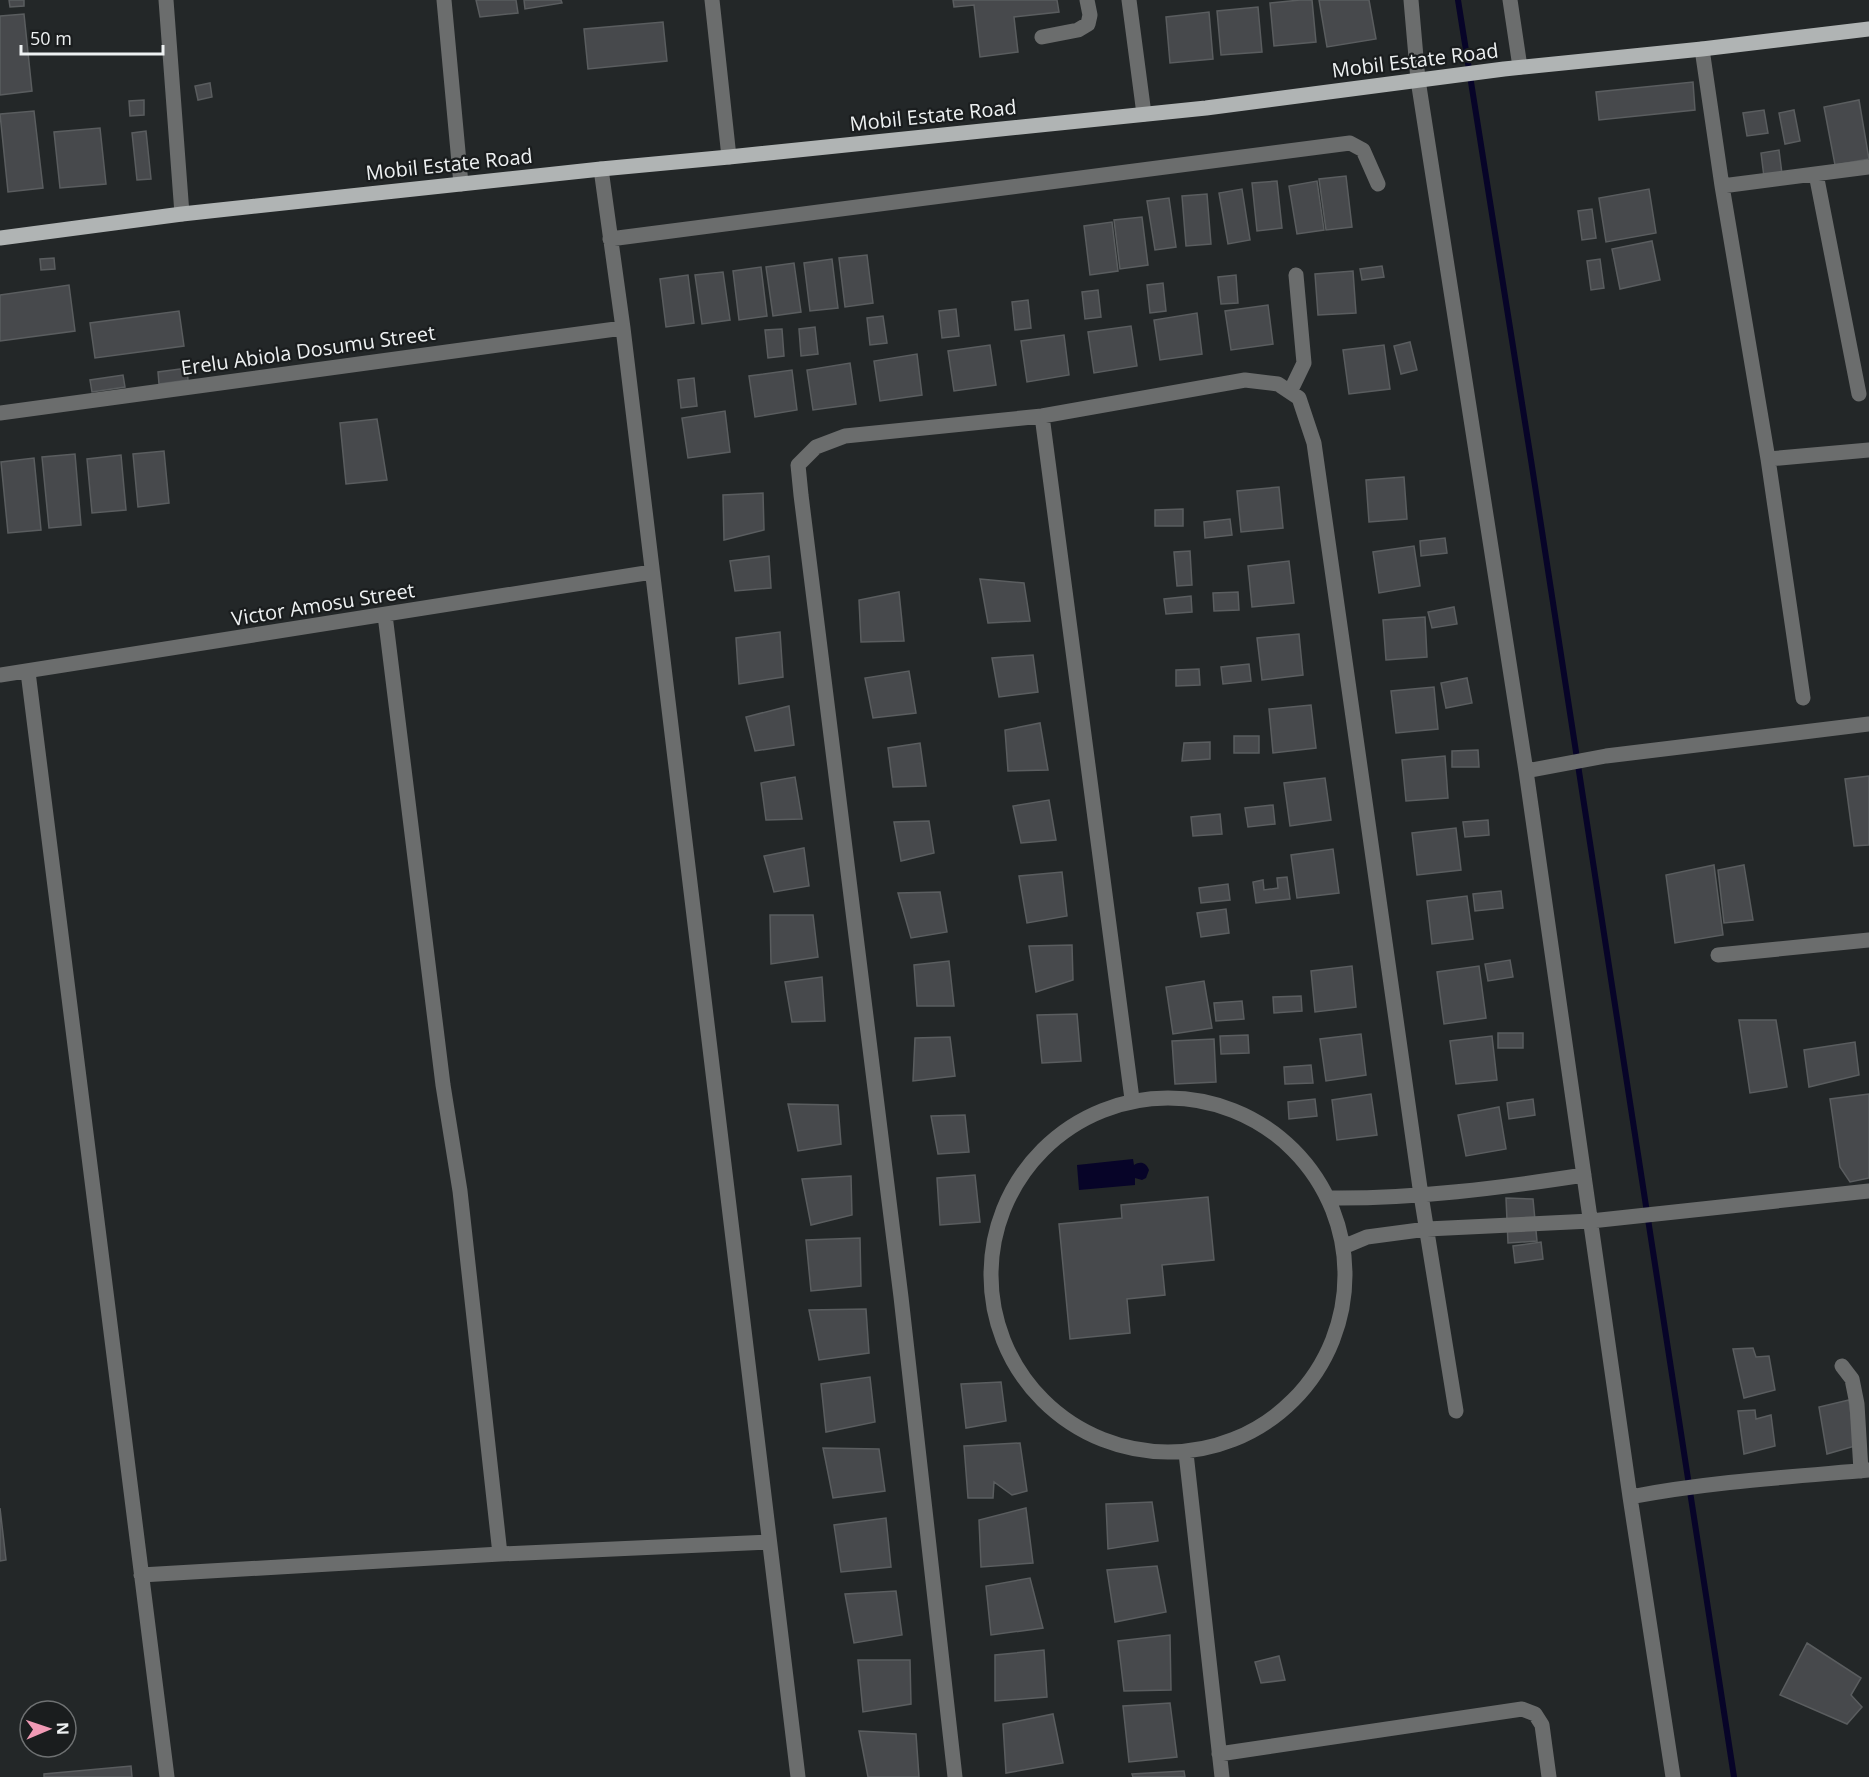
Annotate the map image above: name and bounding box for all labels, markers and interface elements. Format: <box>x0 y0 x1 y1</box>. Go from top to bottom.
scale bar <box>21 18 164 56</box>
text: 50 m <box>30 26 72 50</box>
street label: Mobil Estate Road <box>1330 36 1500 84</box>
street label: Mobil Estate Road <box>848 93 1018 137</box>
street label: Mobil Estate Road <box>364 142 534 186</box>
street label: Erelu Abiola Dosumu Street <box>179 319 437 381</box>
street label: Victor Amosu Street <box>229 576 417 632</box>
north arrow <box>18 1699 78 1759</box>
text: N <box>52 1722 74 1735</box>

